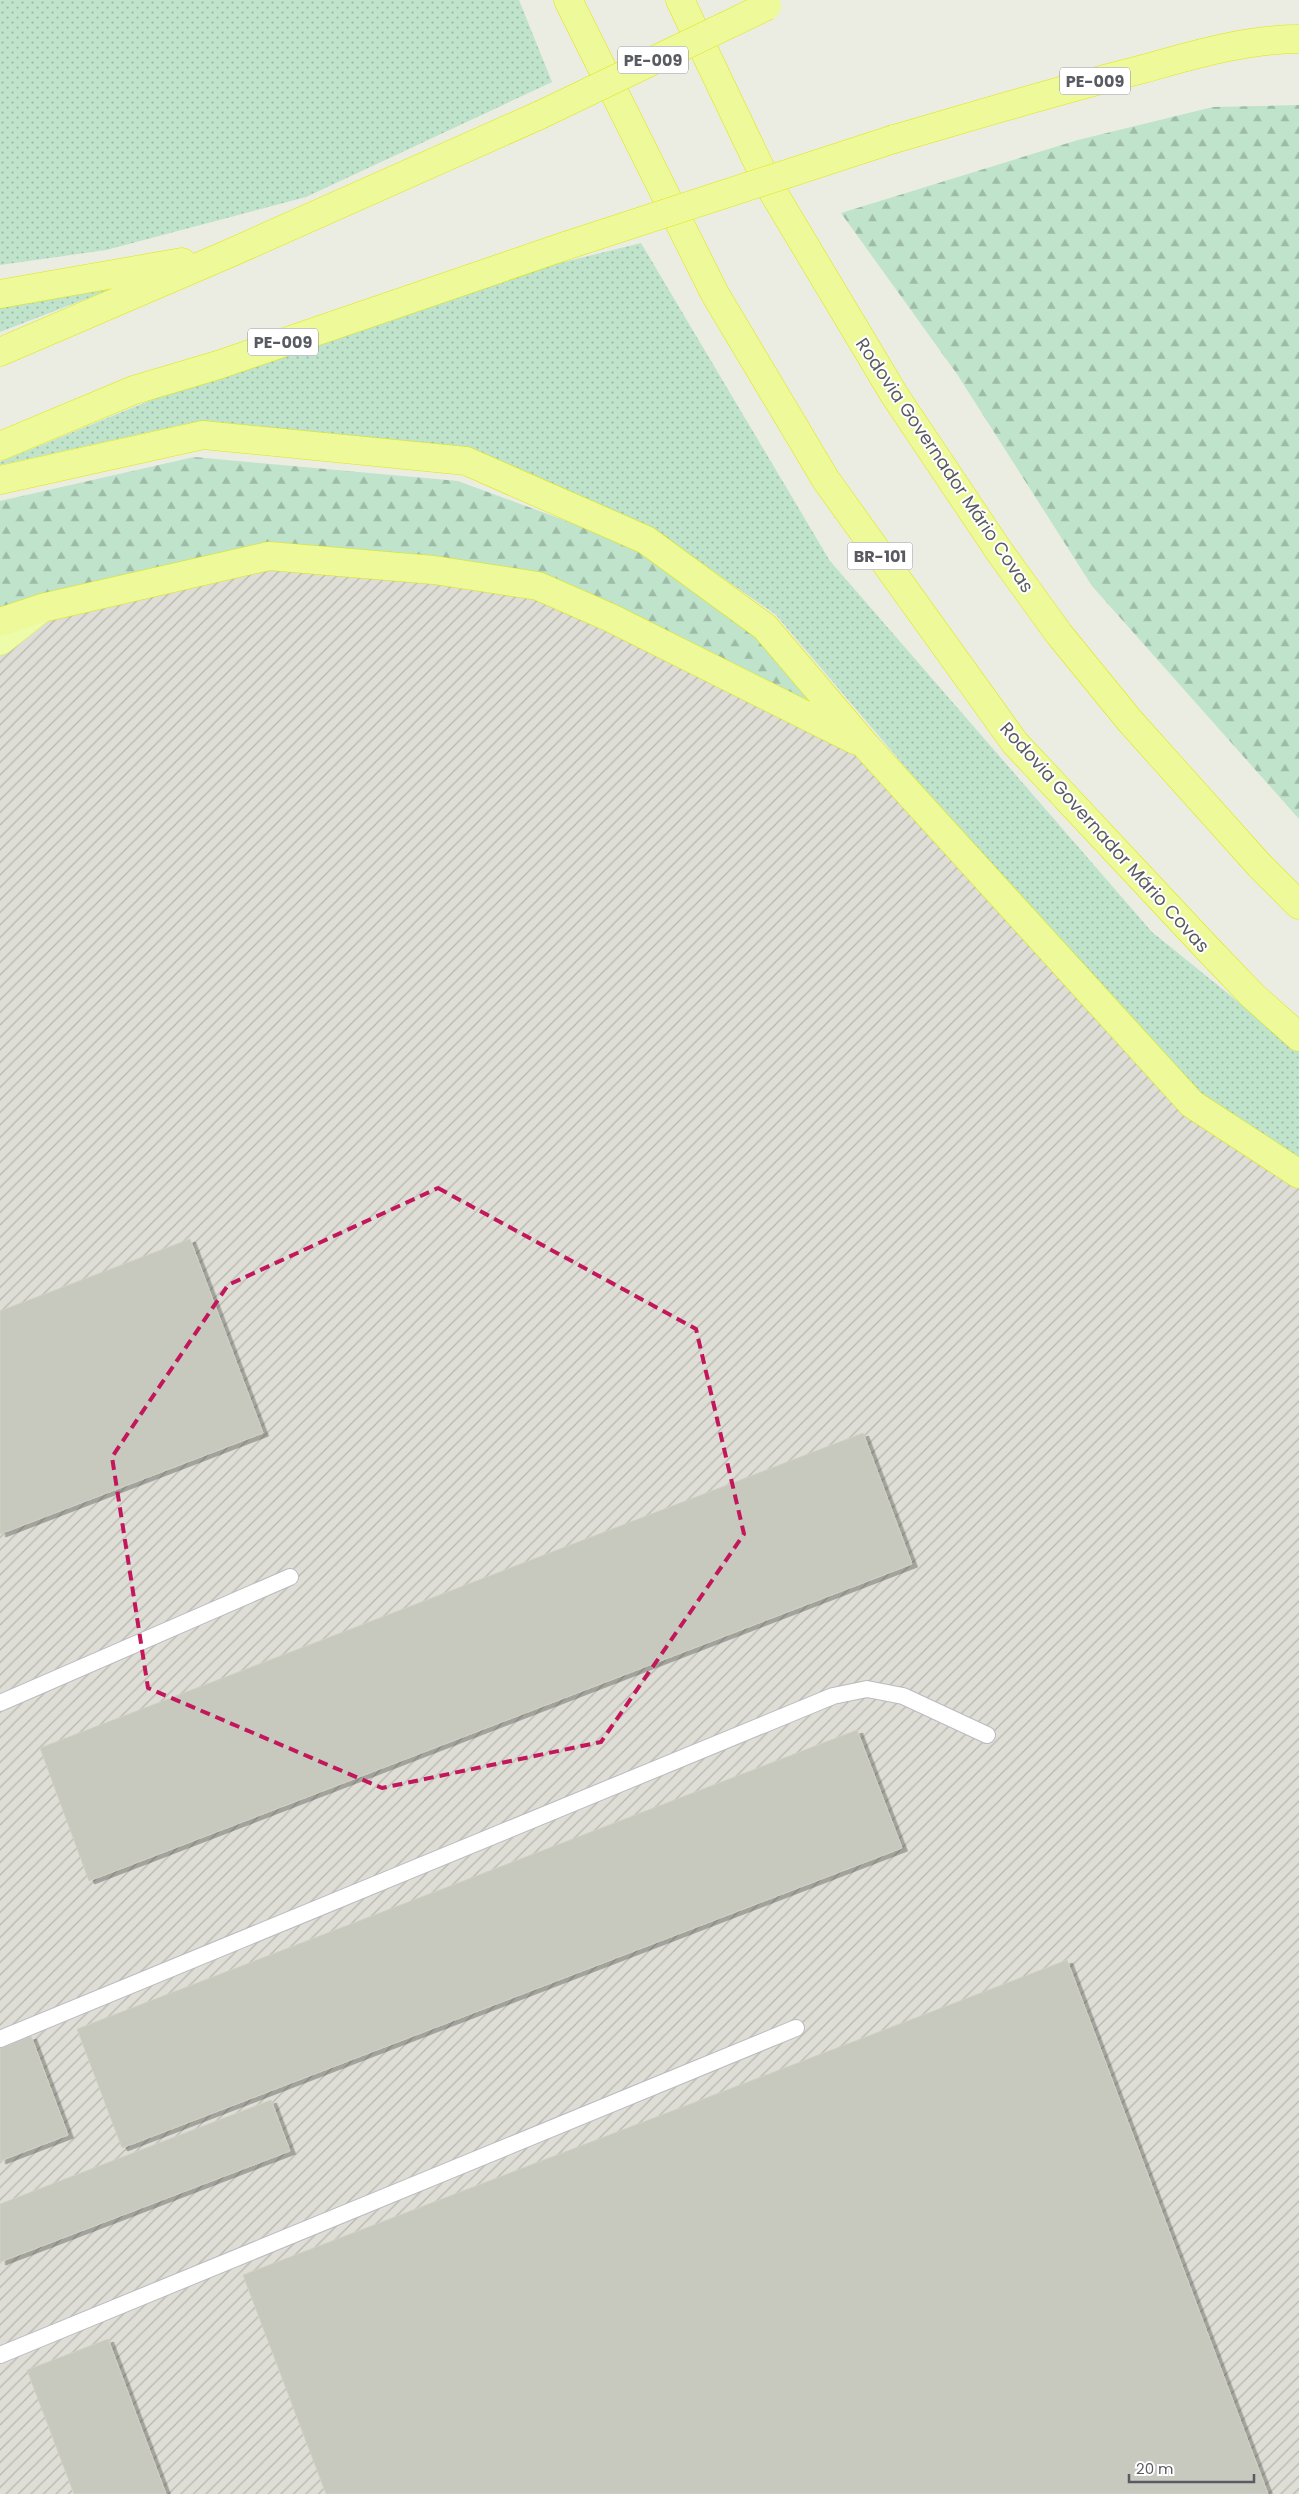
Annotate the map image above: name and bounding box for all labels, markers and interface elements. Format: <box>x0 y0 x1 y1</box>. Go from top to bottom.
road number: PE-009 <box>618 46 688 74</box>
road number: PE-009 <box>1060 68 1130 94</box>
road number: PE-009 <box>248 328 318 356</box>
street label: Rodovia Governador Mário Covas <box>850 333 1040 597</box>
road number: BR-101 <box>848 542 912 570</box>
street label: Rodovia Governador Mário Covas <box>995 716 1215 958</box>
scale bar <box>1129 2452 1254 2484</box>
text: 20 m <box>1136 2458 1174 2479</box>

